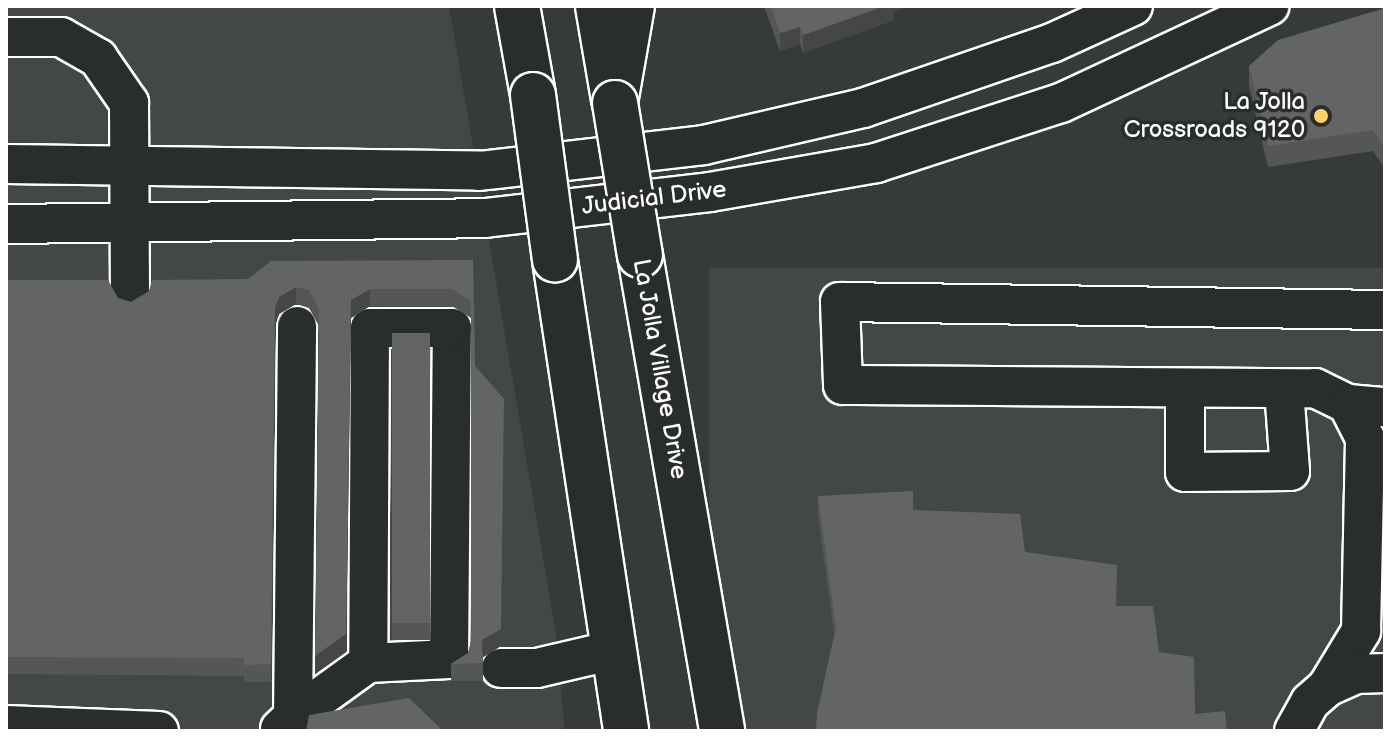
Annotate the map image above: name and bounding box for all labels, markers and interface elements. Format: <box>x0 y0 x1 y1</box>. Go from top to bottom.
place label: La Jolla Crossroads 9120 <box>1123 88 1305 144</box>
marker: La Jolla Crossroads 9120 <box>1312 107 1330 125</box>
street label: Judicial Drive <box>580 175 728 221</box>
street label: La Jolla Village Drive <box>626 256 694 482</box>

